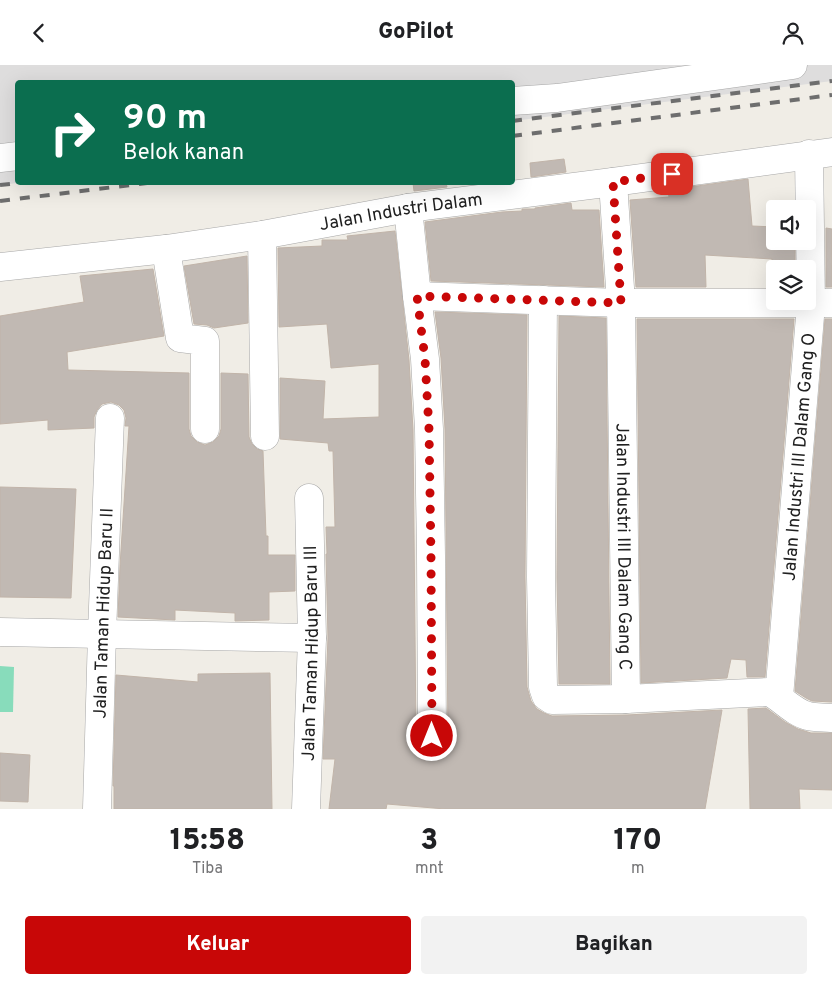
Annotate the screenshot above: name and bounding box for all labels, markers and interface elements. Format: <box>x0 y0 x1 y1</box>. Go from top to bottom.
icon: back <box>25 19 53 47</box>
text: GoPilot <box>378 19 454 46</box>
icon: person <box>779 19 807 47</box>
text: 90 m <box>123 97 207 141</box>
icon: right <box>40 100 105 165</box>
text: Belok kanan <box>123 140 244 167</box>
pin <box>651 153 693 195</box>
icon: arrive <box>658 160 686 188</box>
street label: Jalan Industri Dalam <box>318 189 484 237</box>
map controls <box>766 200 816 310</box>
button: sound <box>766 200 816 250</box>
button: layers <box>766 260 816 310</box>
street label: Jalan Industri III Dalam Gang O <box>779 332 822 582</box>
street label: Jalan Industri III Dalam Gang C <box>610 423 636 670</box>
street label: Jalan Taman Hidup Baru II <box>90 507 120 719</box>
street label: Jalan Taman Hidup Baru III <box>298 545 325 761</box>
position arrow <box>405 709 457 761</box>
text: 15:58 <box>170 823 245 860</box>
text: 3 <box>420 823 438 860</box>
text: 170 <box>613 823 662 860</box>
text: Tiba <box>192 859 223 879</box>
text: mnt <box>415 859 444 879</box>
text: m <box>631 859 645 879</box>
button: Keluar <box>25 916 411 974</box>
button: Bagikan <box>421 916 807 974</box>

